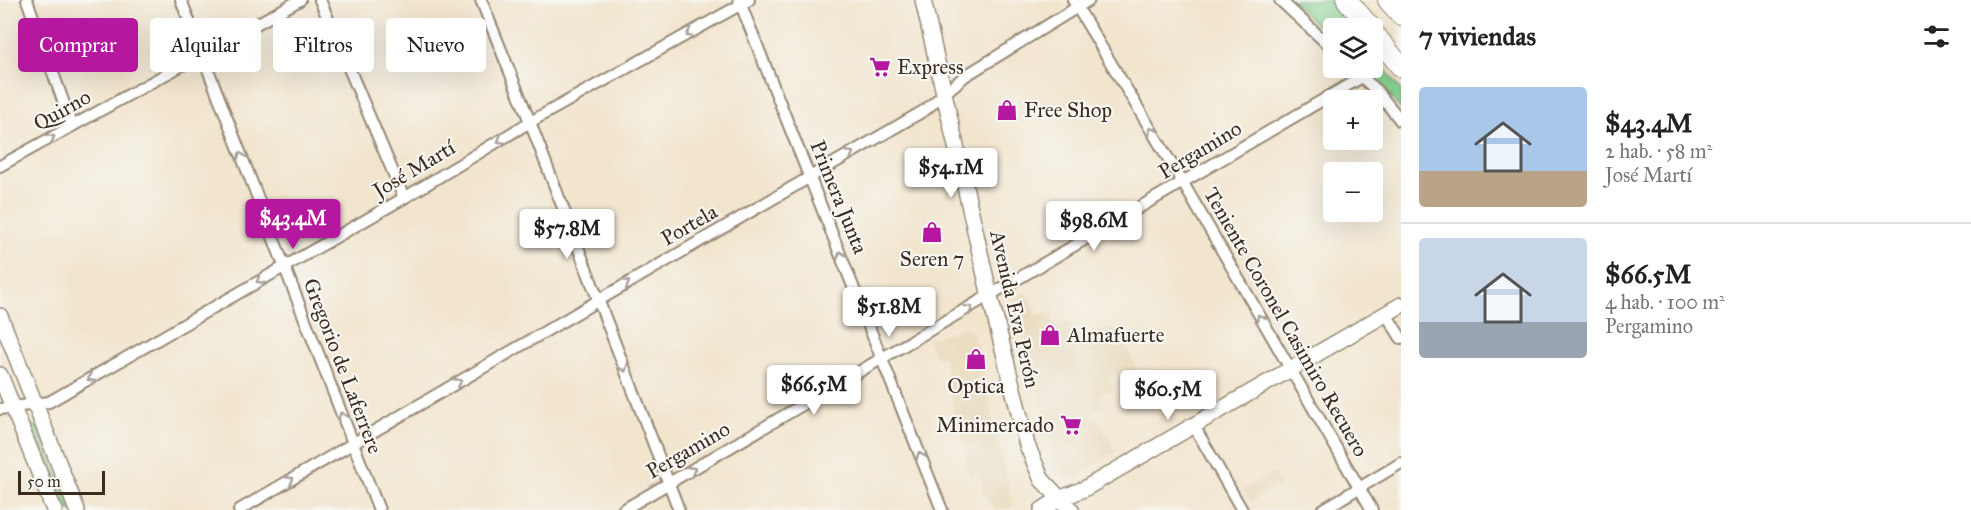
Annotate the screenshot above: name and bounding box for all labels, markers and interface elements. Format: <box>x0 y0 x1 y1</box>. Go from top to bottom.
chip: Comprar <box>18 18 138 72</box>
chip: Alquilar <box>150 18 261 72</box>
chip: Filtros <box>273 18 374 72</box>
chip: Nuevo <box>386 18 486 72</box>
map controls <box>1323 18 1383 222</box>
button: layers <box>1323 18 1383 78</box>
text: 7 viviendas <box>1419 20 1536 52</box>
icon: filters <box>1920 20 1953 53</box>
one-way arrow <box>685 27 696 38</box>
place label: Express <box>897 54 964 80</box>
supermarket icon: Express <box>868 55 892 79</box>
street label: Quirno <box>29 84 96 136</box>
button: + <box>1323 90 1383 150</box>
place label: Free Shop <box>1024 97 1112 123</box>
shop icon: Free Shop <box>995 98 1019 122</box>
text: $43.4M <box>1605 107 1692 139</box>
icon: home <box>1467 111 1539 183</box>
street label: Pergamino <box>1154 115 1246 185</box>
one-way arrow <box>1147 127 1159 137</box>
one-way arrow <box>497 132 507 144</box>
one-way arrow <box>45 133 55 145</box>
street label: José Martí <box>366 134 461 205</box>
street label: Primera Junta <box>804 137 874 258</box>
text: 2 hab. · 58 m² <box>1605 139 1712 163</box>
pin: $54.1M <box>902 148 1000 199</box>
one-way arrow <box>843 149 854 161</box>
one-way arrow <box>236 151 248 162</box>
text: $54.1M <box>918 155 984 179</box>
button: − <box>1323 162 1383 222</box>
text: José Martí <box>1605 163 1692 187</box>
street label: Teniente Coronel Casimiro Recuero <box>1198 183 1374 462</box>
street label: Portela <box>656 198 722 251</box>
pin: $43.4M <box>244 199 342 250</box>
pin: $98.6M <box>1045 201 1143 252</box>
text: $43.4M <box>259 206 327 230</box>
text: $98.6M <box>1060 208 1128 232</box>
pin: $57.8M <box>518 209 616 260</box>
text: $57.8M <box>533 216 601 240</box>
shop icon: Seren 7 <box>920 220 944 244</box>
street label: Avenida Eva Perón <box>984 227 1046 390</box>
place label: Seren 7 <box>900 246 964 272</box>
one-way arrow <box>836 250 848 261</box>
text: $66.5M <box>1605 258 1691 290</box>
icon: home <box>1467 262 1539 334</box>
one-way arrow <box>256 273 266 285</box>
street label: Gregorio de Laferrere <box>298 275 389 458</box>
one-way arrow <box>620 279 631 291</box>
pin: $51.8M <box>840 287 938 338</box>
text: 4 hab. · 100 m² <box>1605 290 1725 314</box>
text: $51.8M <box>857 294 921 318</box>
one-way arrow <box>963 304 973 316</box>
one-way arrow <box>1256 314 1267 324</box>
text: Pergamino <box>1605 314 1693 338</box>
place label: Almafuerte <box>1066 322 1165 348</box>
shop icon: Almafuerte <box>1038 323 1062 347</box>
shop icon: Optica <box>964 347 988 371</box>
one-way arrow <box>617 361 629 372</box>
pin: $66.5M <box>765 365 863 416</box>
pin: $60.5M <box>1119 370 1217 421</box>
one-way arrow <box>87 371 97 382</box>
text: $66.5M <box>781 372 847 396</box>
place label: Optica <box>947 373 1005 399</box>
one-way arrow <box>452 377 462 389</box>
text: $60.5M <box>1134 377 1202 401</box>
one-way arrow <box>337 412 349 423</box>
place label: Minimercado <box>936 412 1054 438</box>
supermarket icon: Minimercado <box>1059 413 1083 437</box>
street label: Pergamino <box>642 416 735 484</box>
one-way arrow <box>915 451 927 462</box>
one-way arrow <box>686 466 696 478</box>
scale bar <box>18 468 105 496</box>
text: 50 m <box>27 472 61 491</box>
one-way arrow <box>284 476 294 488</box>

